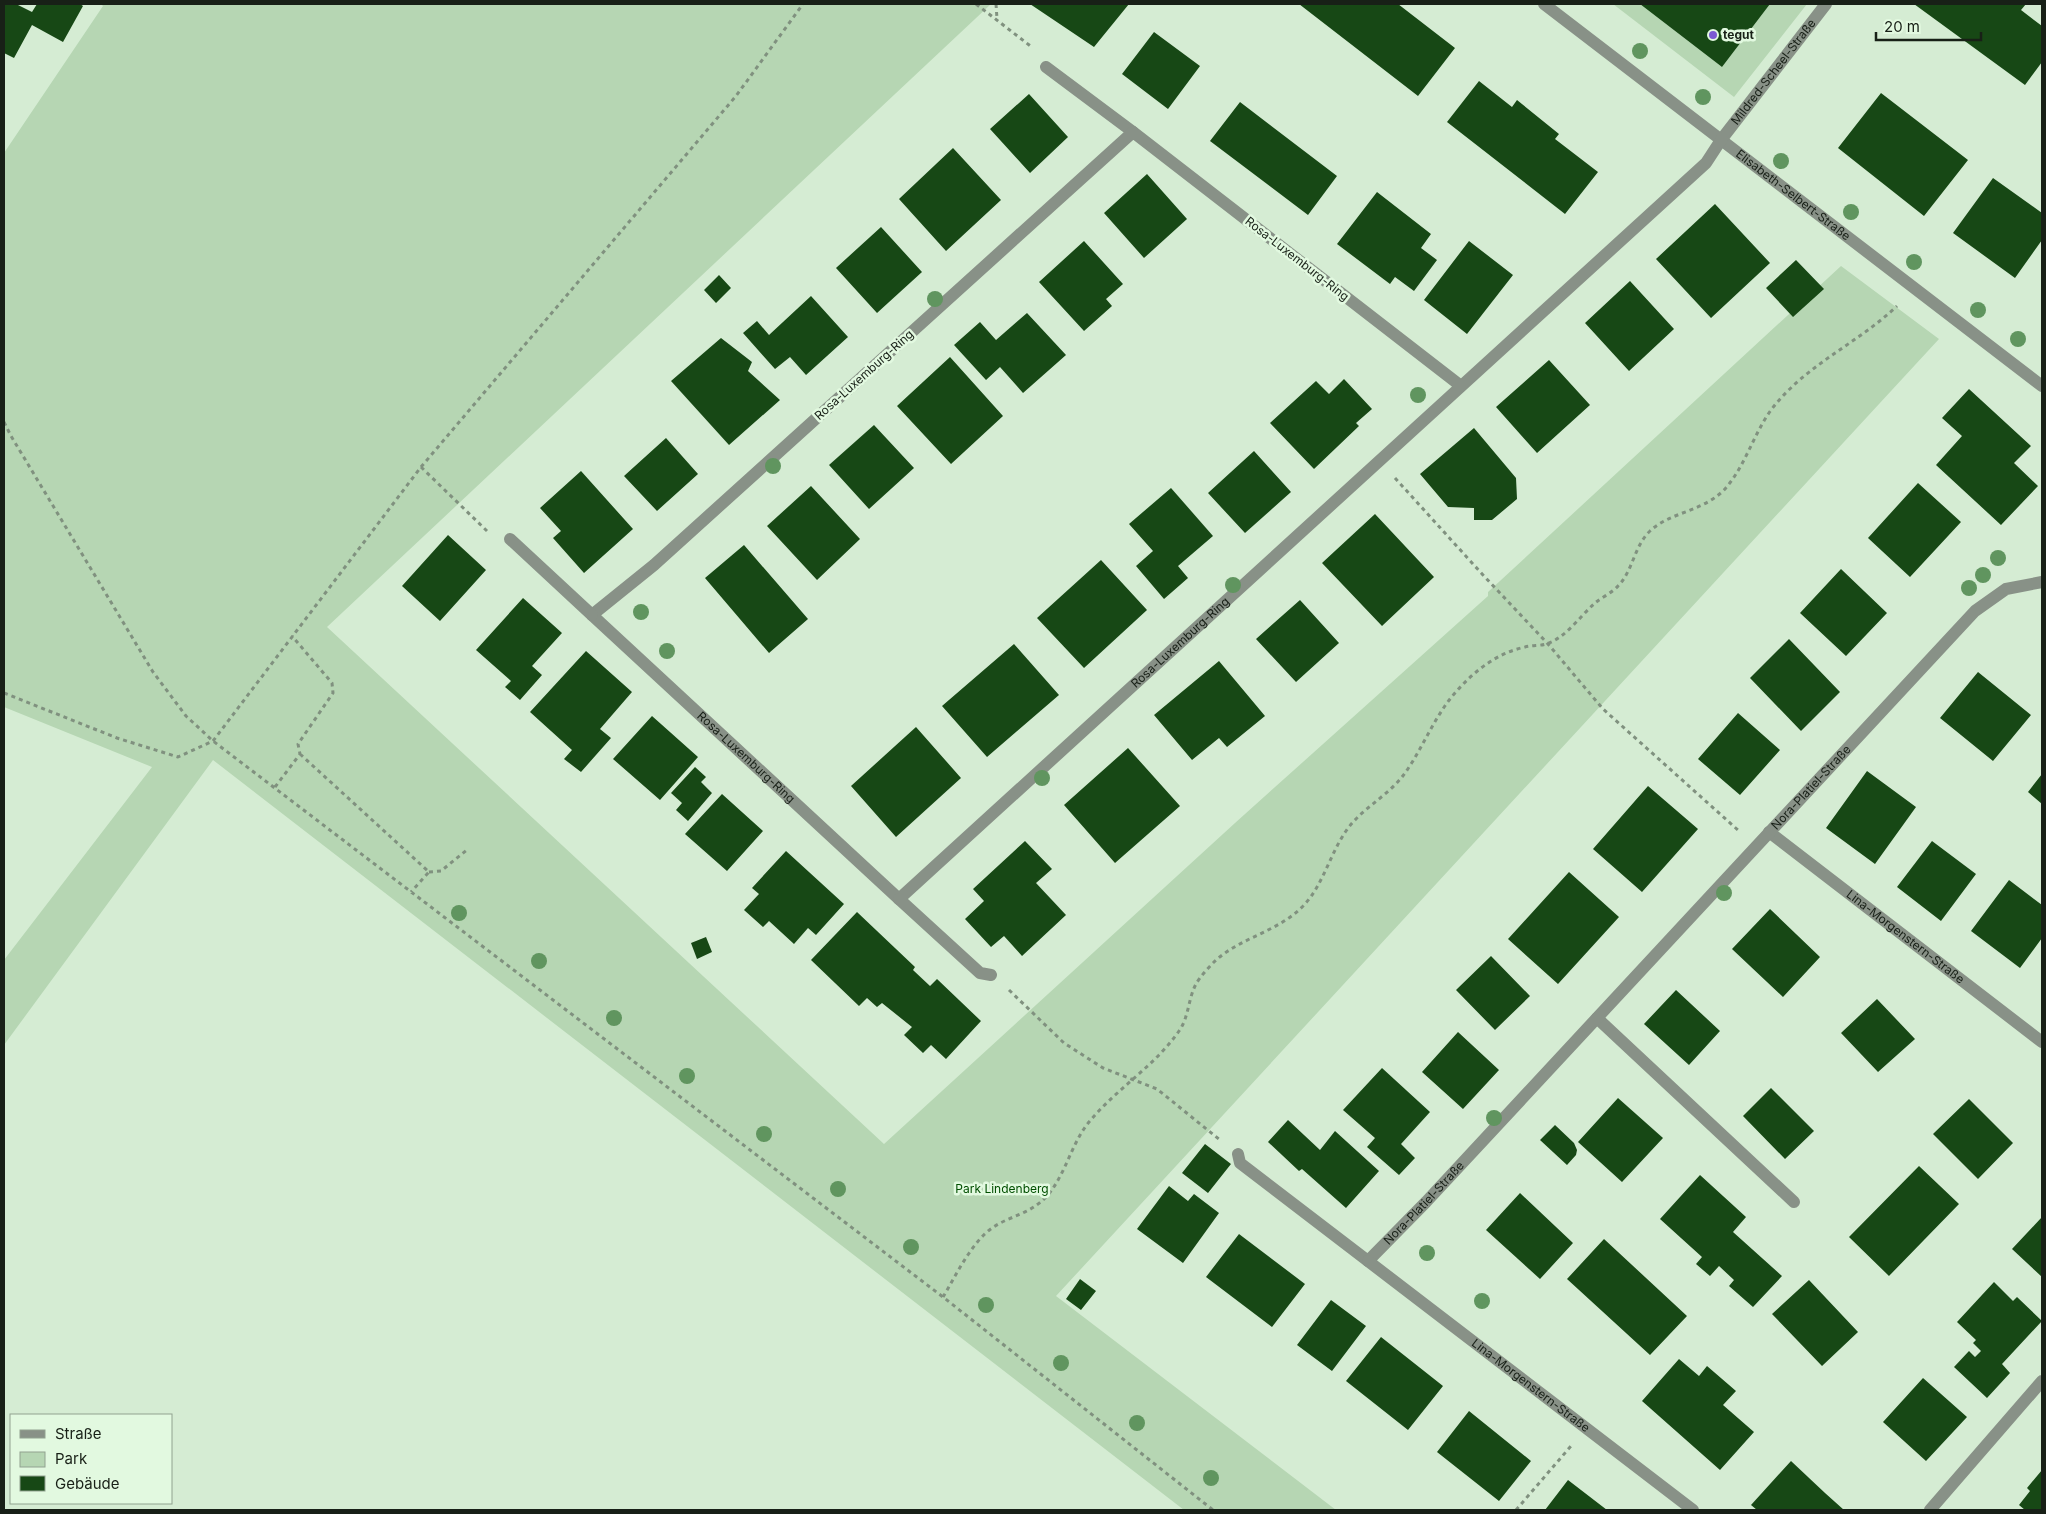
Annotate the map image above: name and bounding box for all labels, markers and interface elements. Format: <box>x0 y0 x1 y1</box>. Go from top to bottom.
scale bar <box>1876 10 1981 42</box>
street label: Mildred-Scheel-Straße <box>1728 16 1819 128</box>
text: 20 m <box>1884 17 1920 36</box>
place label: tegut <box>1723 27 1754 42</box>
marker: tegut <box>1707 29 1719 41</box>
street label: Elisabeth-Selbert-Straße <box>1733 146 1854 243</box>
street label: Rosa-Luxemburg-Ring <box>1242 213 1352 304</box>
street label: Rosa-Luxemburg-Ring <box>811 326 916 423</box>
street label: Rosa-Luxemburg-Ring <box>1128 594 1232 691</box>
street label: Rosa-Luxemburg-Ring <box>694 708 798 806</box>
street label: Nora-Platiel-Straße <box>1768 742 1854 832</box>
street label: Lina-Morgenstern-Straße <box>1844 886 1968 987</box>
street label: Nora-Platiel-Straße <box>1380 1158 1467 1248</box>
park label: Park Lindenberg <box>955 1181 1049 1196</box>
street label: Lina-Morgenstern-Straße <box>1469 1335 1593 1435</box>
legend <box>10 1414 172 1504</box>
text: Straße <box>55 1424 102 1443</box>
text: Park <box>55 1449 88 1468</box>
text: Gebäude <box>55 1474 120 1493</box>

